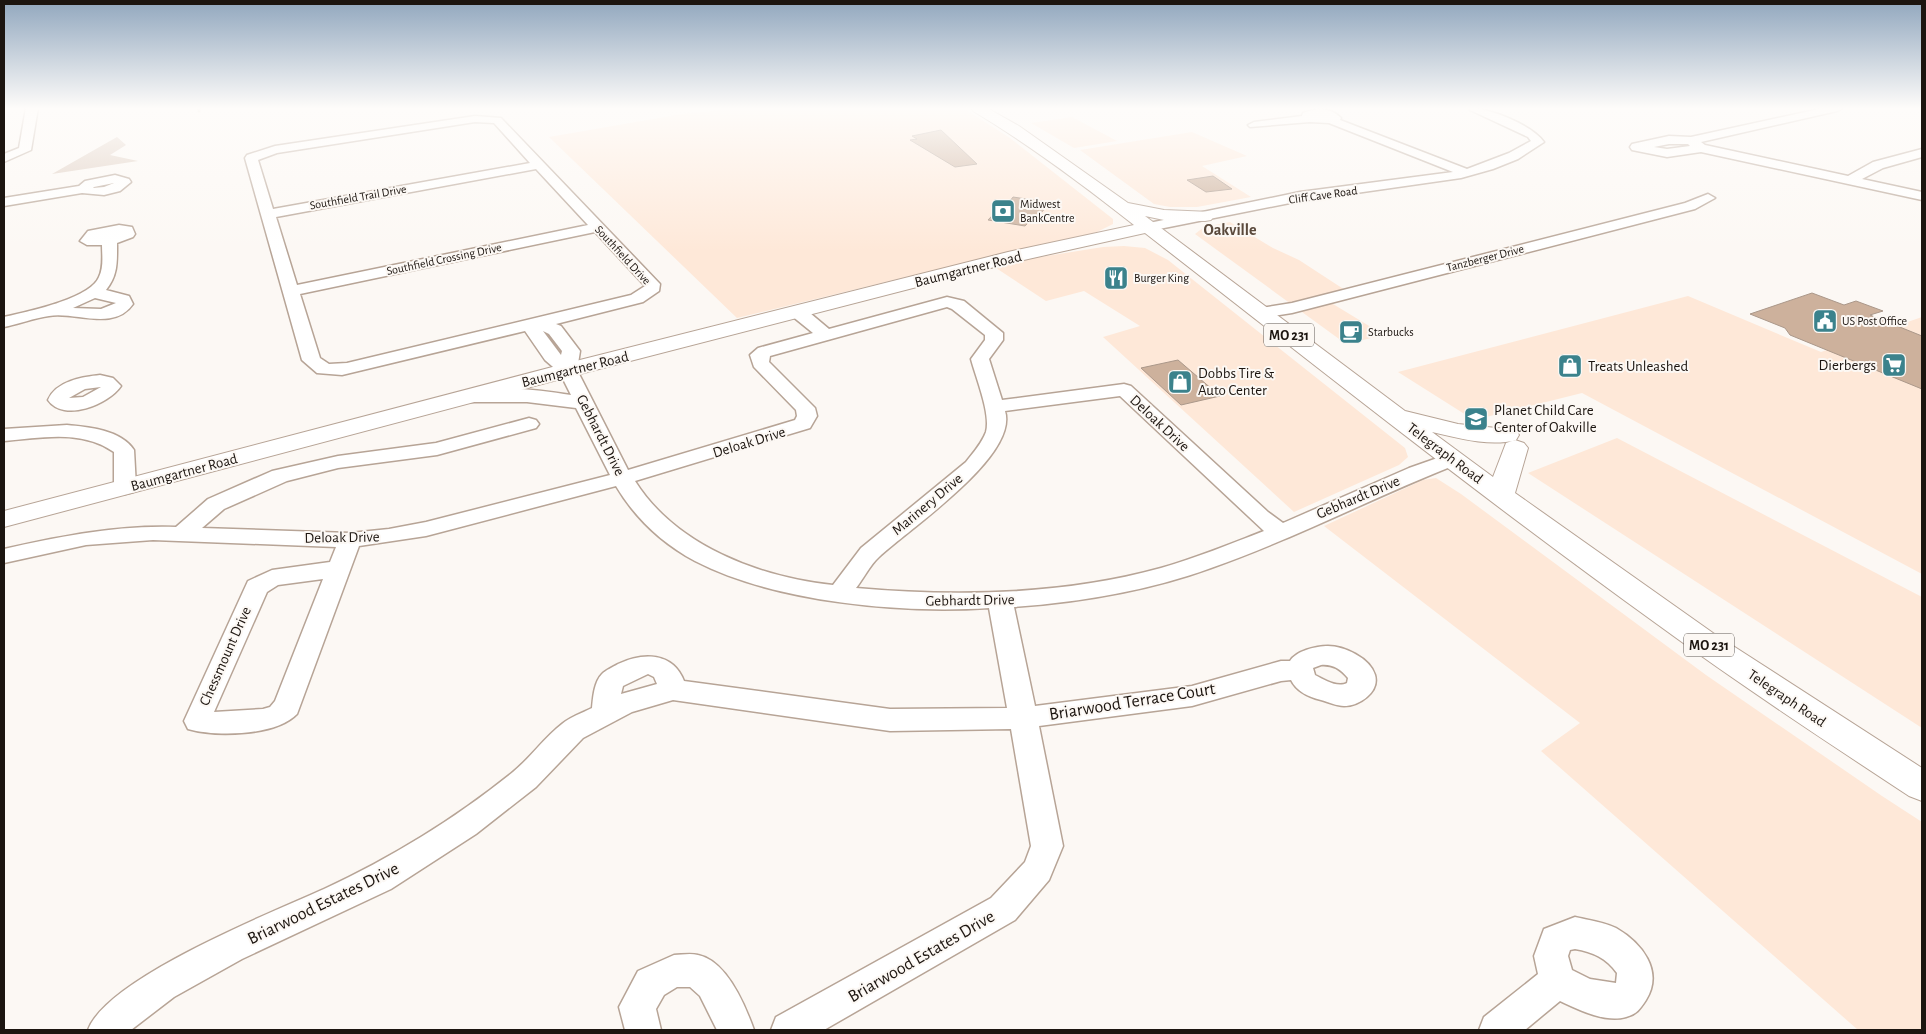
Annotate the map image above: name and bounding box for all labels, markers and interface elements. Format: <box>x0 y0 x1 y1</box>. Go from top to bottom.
street label: Southfield Trail Drive <box>309 183 407 211</box>
street label: Cliff Cave Road <box>1288 184 1358 206</box>
bank icon: Midwest BankCentre <box>990 198 1016 224</box>
place label: Midwest BankCentre <box>1020 198 1074 224</box>
district label: Oakville <box>1203 222 1257 238</box>
street label: Southfield Drive <box>593 223 653 287</box>
street label: Southfield Crossing Drive <box>385 241 503 277</box>
street label: Tanzberger Drive <box>1445 243 1525 273</box>
street label: Baumgartner Road <box>913 249 1023 290</box>
restaurant icon: Burger King <box>1103 265 1129 291</box>
place label: Burger King <box>1134 272 1189 284</box>
public building icon: US Post Office <box>1812 308 1838 334</box>
place label: US Post Office <box>1842 315 1907 327</box>
cafe icon: Starbucks <box>1338 319 1364 345</box>
road number: MO 231 <box>1264 324 1314 346</box>
place label: Starbucks <box>1368 326 1414 338</box>
street label: Baumgartner Road <box>520 349 630 390</box>
supermarket icon: Dierbergs <box>1881 352 1907 378</box>
shop icon: Treats Unleashed <box>1557 353 1583 379</box>
place label: Dierbergs <box>1819 358 1876 373</box>
place label: Treats Unleashed <box>1588 359 1689 374</box>
place label: Dobbs Tire & Auto Center <box>1198 366 1275 398</box>
shop icon: Dobbs Tire & Auto Center <box>1167 369 1193 395</box>
street label: Gebhardt Drive <box>574 392 627 478</box>
street label: Deloak Drive <box>1127 392 1192 455</box>
place label: Planet Child Care Center of Oakville <box>1494 403 1597 435</box>
school or university icon: Planet Child Care Center of Oakville <box>1463 406 1489 432</box>
street label: Telegraph Road <box>1404 420 1486 487</box>
street label: Deloak Drive <box>711 424 787 461</box>
street label: Baumgartner Road <box>129 451 239 494</box>
street label: Marinery Drive <box>889 471 965 538</box>
street label: Gebhardt Drive <box>1314 473 1402 522</box>
street label: Deloak Drive <box>304 529 380 546</box>
street label: Gebhardt Drive <box>925 592 1015 609</box>
street label: Chessmount Drive <box>197 604 254 708</box>
road number: MO 231 <box>1684 634 1734 656</box>
street label: Telegraph Road <box>1745 667 1829 730</box>
street label: Briarwood Terrace Court <box>1048 680 1217 724</box>
street label: Briarwood Estates Drive <box>245 859 402 948</box>
street label: Briarwood Estates Drive <box>845 908 998 1006</box>

